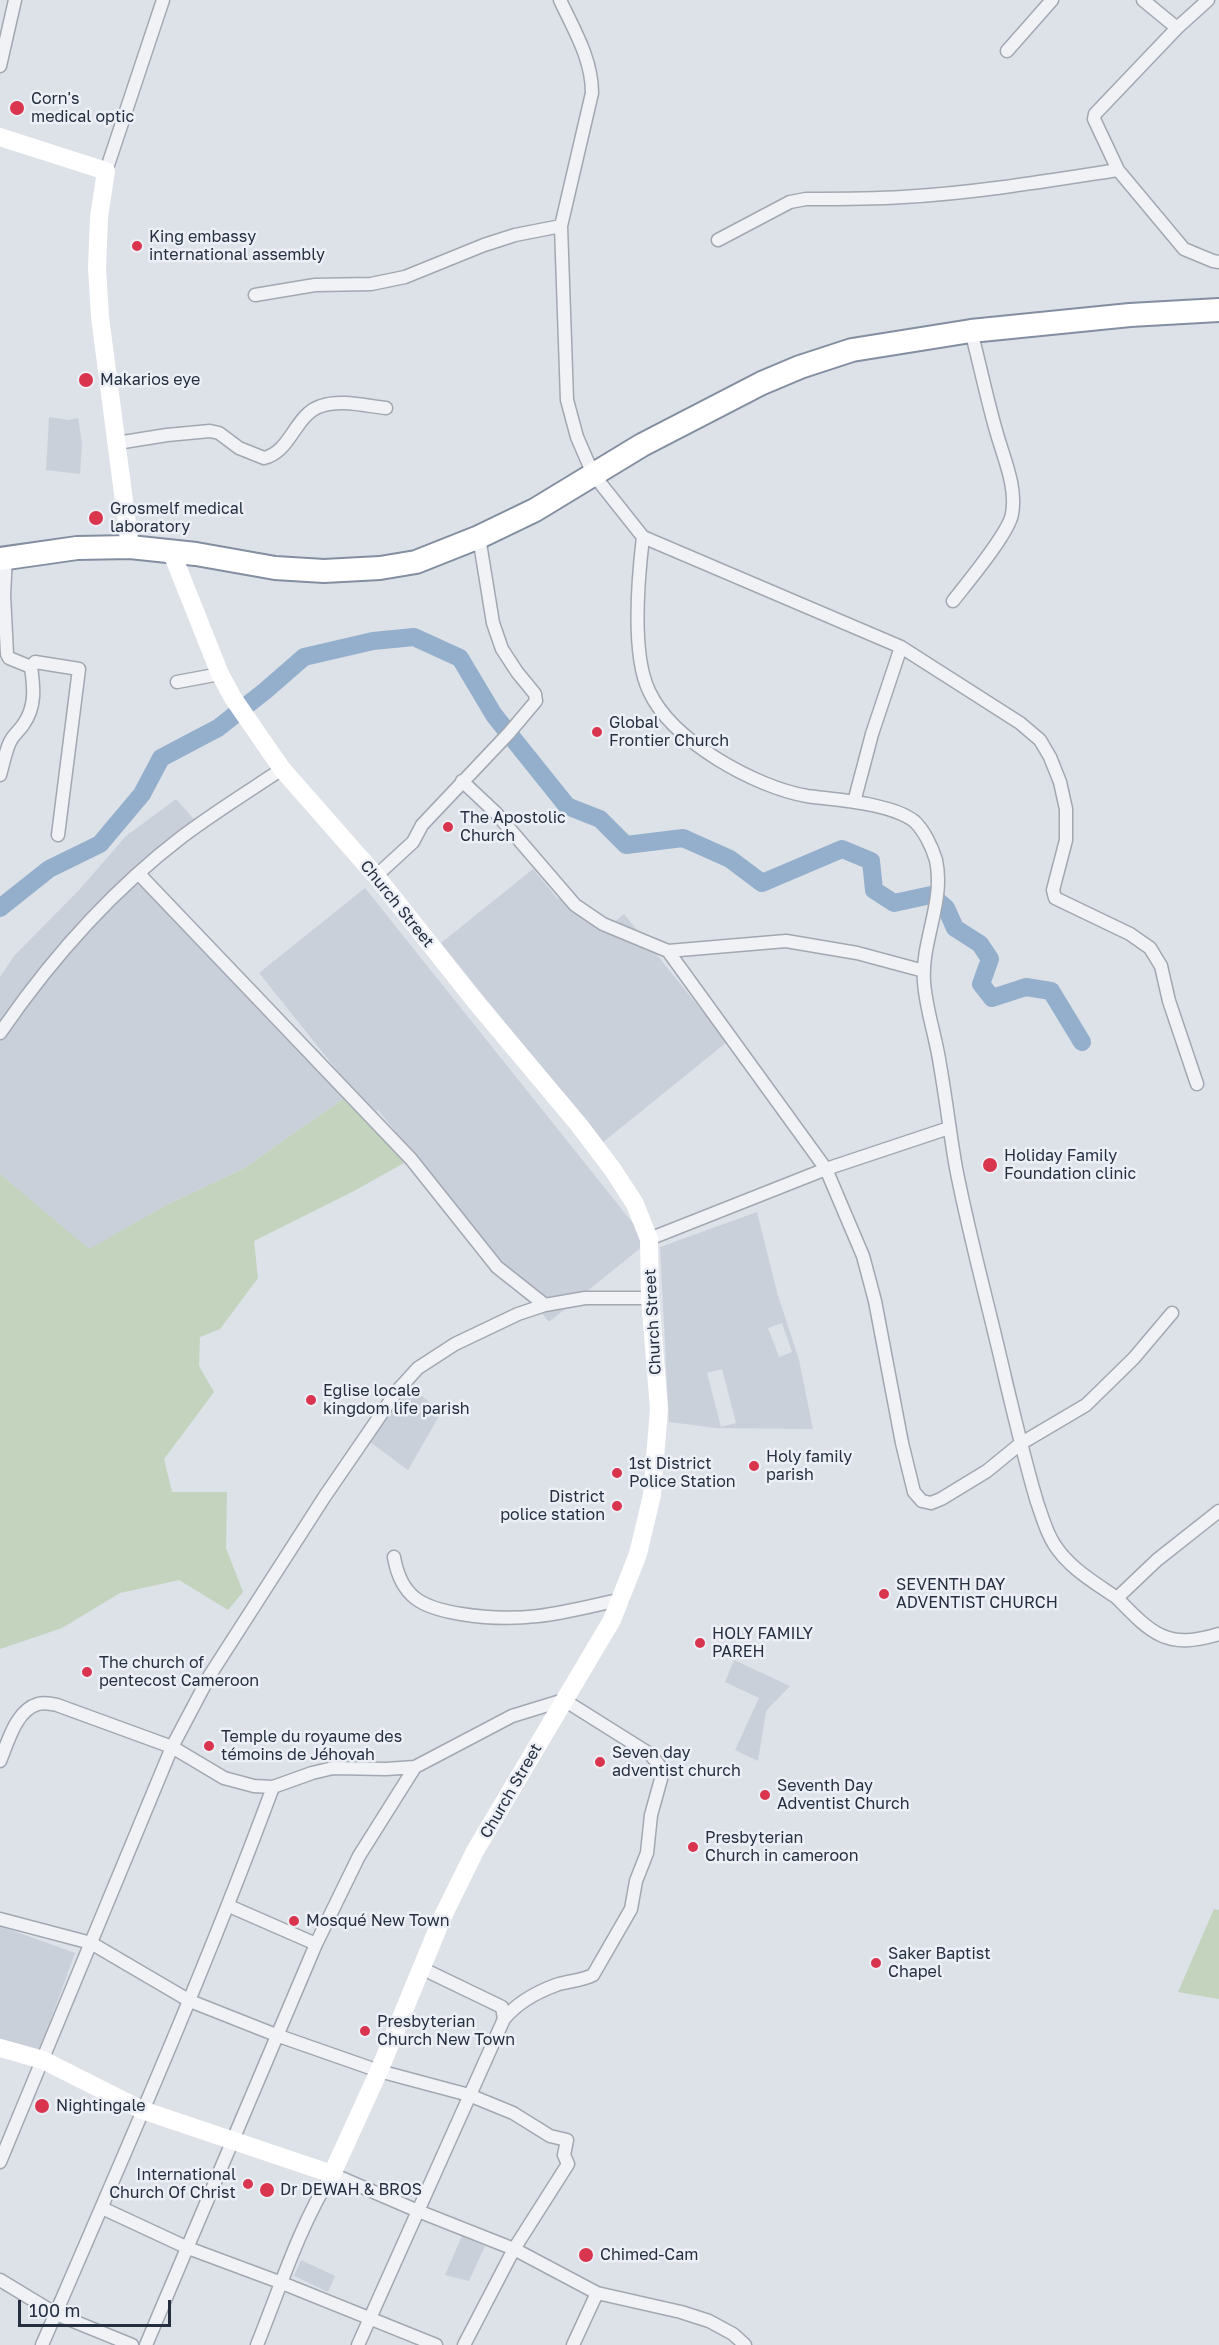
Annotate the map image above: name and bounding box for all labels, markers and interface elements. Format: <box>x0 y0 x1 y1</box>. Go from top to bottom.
place label: Corn's medical optic <box>31 89 134 127</box>
marker: Corn's medical optic <box>8 99 26 117</box>
place label: King embassy international assembly <box>149 227 325 265</box>
marker: King embassy international assembly <box>130 239 144 253</box>
place label: Makarios eye <box>100 370 200 390</box>
marker: Makarios eye <box>77 371 95 389</box>
place label: Grosmelf medical laboratory <box>110 499 244 537</box>
marker: Grosmelf medical laboratory <box>87 509 105 527</box>
place label: Global Frontier Church <box>609 713 729 751</box>
marker: Global Frontier Church <box>590 725 604 739</box>
place label: The Apostolic Church <box>460 808 566 846</box>
marker: The Apostolic Church <box>441 820 455 834</box>
street label: Church Street <box>356 857 438 951</box>
place label: Holiday Family Foundation clinic <box>1004 1146 1136 1184</box>
marker: Holiday Family Foundation clinic <box>981 1156 999 1174</box>
street label: Church Street <box>641 1268 665 1376</box>
place label: Eglise locale kingdom life parish <box>323 1381 470 1419</box>
marker: Eglise locale kingdom life parish <box>304 1393 318 1407</box>
place label: Holy family parish <box>766 1447 852 1485</box>
place label: 1st District Police Station <box>629 1454 736 1492</box>
marker: Holy family parish <box>747 1459 761 1473</box>
marker: 1st District Police Station <box>610 1466 624 1480</box>
place label: District police station <box>500 1487 605 1525</box>
marker: District police station <box>610 1499 624 1513</box>
place label: SEVENTH DAY ADVENTIST CHURCH <box>896 1575 1058 1613</box>
marker: SEVENTH DAY ADVENTIST CHURCH <box>877 1587 891 1601</box>
place label: HOLY FAMILY PAREH <box>712 1624 813 1662</box>
marker: HOLY FAMILY PAREH <box>693 1636 707 1650</box>
place label: The church of pentecost Cameroon <box>99 1653 259 1691</box>
marker: The church of pentecost Cameroon <box>80 1665 94 1679</box>
place label: Temple du royaume des témoins de Jéhovah <box>221 1727 402 1765</box>
marker: Temple du royaume des témoins de Jéhovah <box>202 1739 216 1753</box>
street label: Church Street <box>476 1740 546 1842</box>
place label: Seven day adventist church <box>612 1743 741 1781</box>
marker: Seven day adventist church <box>593 1755 607 1769</box>
place label: Seventh Day Adventist Church <box>777 1776 910 1814</box>
marker: Seventh Day Adventist Church <box>758 1788 772 1802</box>
place label: Presbyterian Church in cameroon <box>705 1828 858 1866</box>
marker: Presbyterian Church in cameroon <box>686 1840 700 1854</box>
place label: Mosqué New Town <box>306 1911 450 1931</box>
marker: Mosqué New Town <box>287 1914 301 1928</box>
place label: Saker Baptist Chapel <box>888 1944 991 1982</box>
marker: Saker Baptist Chapel <box>869 1956 883 1970</box>
place label: Presbyterian Church New Town <box>377 2012 515 2050</box>
marker: Presbyterian Church New Town <box>358 2024 372 2038</box>
place label: Nightingale <box>56 2096 146 2116</box>
marker: Nightingale <box>33 2097 51 2115</box>
place label: International Church Of Christ <box>109 2165 236 2203</box>
marker: International Church Of Christ <box>241 2177 255 2191</box>
place label: Dr DEWAH & BROS <box>280 2180 422 2200</box>
marker: Dr DEWAH & BROS <box>258 2181 276 2199</box>
place label: Chimed-Cam <box>600 2245 698 2265</box>
marker: Chimed-Cam <box>577 2246 595 2264</box>
scale bar <box>21 2288 174 2326</box>
text: 100 m <box>29 2299 80 2321</box>

